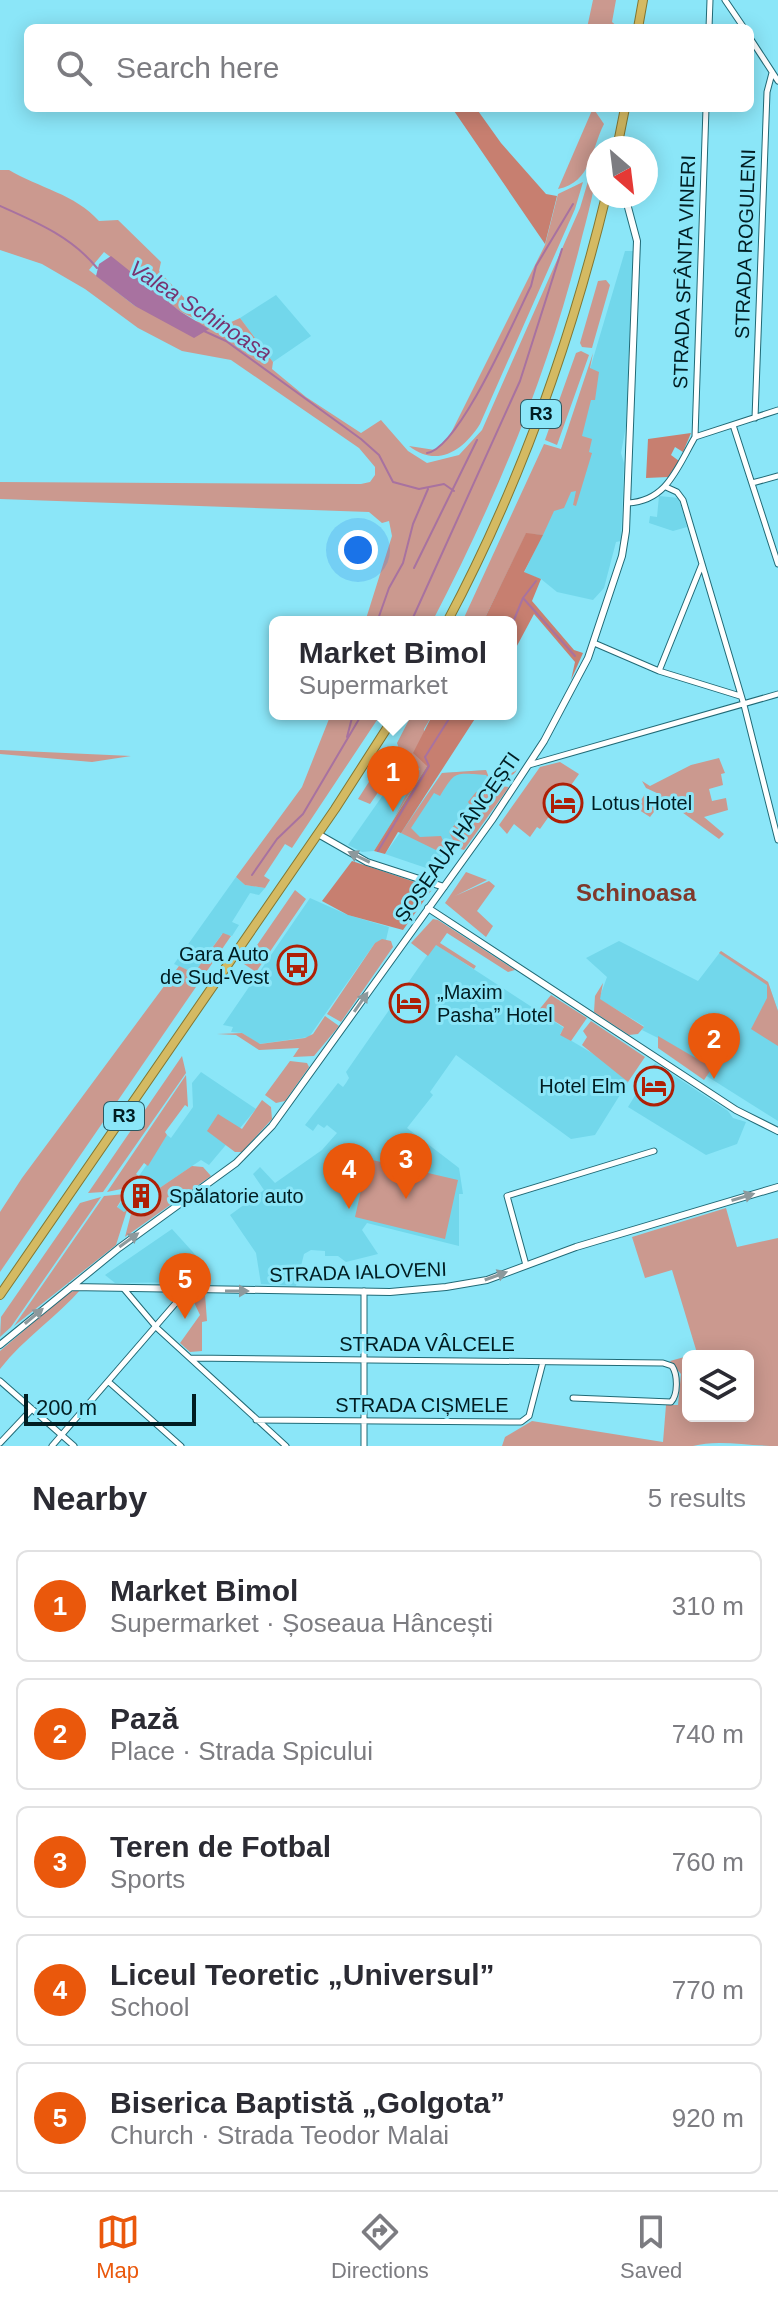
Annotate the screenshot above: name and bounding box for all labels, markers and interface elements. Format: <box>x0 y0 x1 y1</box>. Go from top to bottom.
search box <box>24 24 754 112</box>
icon: search <box>52 46 96 90</box>
text: Search here <box>116 51 279 84</box>
north arrow <box>586 136 658 208</box>
street label: STRADA ROGULENI <box>731 149 759 339</box>
street label: STRADA SFÂNTA VINERI <box>669 155 699 389</box>
water label: Valea Schinoasa <box>125 255 276 366</box>
road number: R3 <box>521 400 561 428</box>
your location <box>338 530 378 570</box>
popup <box>269 616 517 720</box>
text: Market Bimol <box>299 636 487 669</box>
text: Supermarket <box>299 670 448 700</box>
pin: 1 <box>367 746 419 812</box>
street label: ȘOSEAUA HÂNCEȘTI <box>390 748 524 926</box>
hotel icon: Lotus Hotel <box>542 782 584 824</box>
place label: Lotus Hotel <box>591 792 692 814</box>
one-way arrow <box>348 850 371 864</box>
district label: Schinoasa <box>576 879 697 906</box>
place label: Gara Auto de Sud-Vest <box>160 943 269 988</box>
bus stop icon: Gara Auto de Sud-Vest <box>276 944 318 986</box>
place label: „Maxim Pasha” Hotel <box>437 981 553 1026</box>
hotel icon: „Maxim Pasha” Hotel <box>388 982 430 1024</box>
one-way arrow <box>353 992 368 1013</box>
pin: 2 <box>688 1013 740 1079</box>
hotel icon: Hotel Elm <box>633 1065 675 1107</box>
place label: Hotel Elm <box>539 1075 626 1097</box>
road number: R3 <box>104 1102 144 1130</box>
pin: 3 <box>380 1133 432 1199</box>
pin: 4 <box>323 1143 375 1209</box>
building icon: Spălatorie auto <box>120 1175 162 1217</box>
place label: Spălatorie auto <box>169 1185 304 1207</box>
one-way arrow <box>732 1190 756 1203</box>
one-way arrow <box>119 1233 140 1249</box>
pin: 5 <box>159 1253 211 1319</box>
street label: STRADA IALOVENI <box>269 1258 447 1286</box>
one-way arrow <box>484 1269 508 1282</box>
one-way arrow <box>225 1285 250 1297</box>
one-way arrow <box>24 1308 44 1325</box>
street label: STRADA VÂLCELE <box>339 1333 515 1355</box>
map controls <box>682 1350 754 1422</box>
button: layers <box>682 1350 754 1422</box>
scale bar <box>24 1390 196 1426</box>
street label: STRADA CIȘMELE <box>335 1394 509 1416</box>
text: 200 m <box>36 1395 97 1420</box>
text: Nearby <box>32 1479 147 1517</box>
text: 5 results <box>648 1483 746 1513</box>
text: Market Bimol <box>110 1574 298 1607</box>
text: 1 <box>53 1591 67 1621</box>
text: 310 m <box>672 1591 744 1621</box>
text: Supermarket · Șoseaua Hâncești <box>110 1608 493 1638</box>
text: Pază <box>110 1702 178 1735</box>
text: 2 <box>53 1719 67 1749</box>
text: 740 m <box>672 1719 744 1749</box>
text: Place · Strada Spicului <box>110 1736 373 1766</box>
text: Teren de Fotbal <box>110 1830 331 1863</box>
text: 3 <box>53 1847 67 1877</box>
text: 760 m <box>672 1847 744 1877</box>
text: Sports <box>110 1864 185 1894</box>
text: Liceul Teoretic „Universul” <box>110 1958 495 1991</box>
text: 4 <box>53 1975 67 2005</box>
text: 770 m <box>672 1975 744 2005</box>
text: School <box>110 1992 190 2022</box>
text: Biserica Baptistă „Golgota” <box>110 2086 505 2119</box>
text: 5 <box>53 2103 67 2133</box>
text: 920 m <box>672 2103 744 2133</box>
text: Church · Strada Teodor Malai <box>110 2120 449 2150</box>
tab: Map <box>96 2210 140 2284</box>
tab: Directions <box>331 2210 429 2284</box>
tab: Saved <box>620 2210 682 2284</box>

